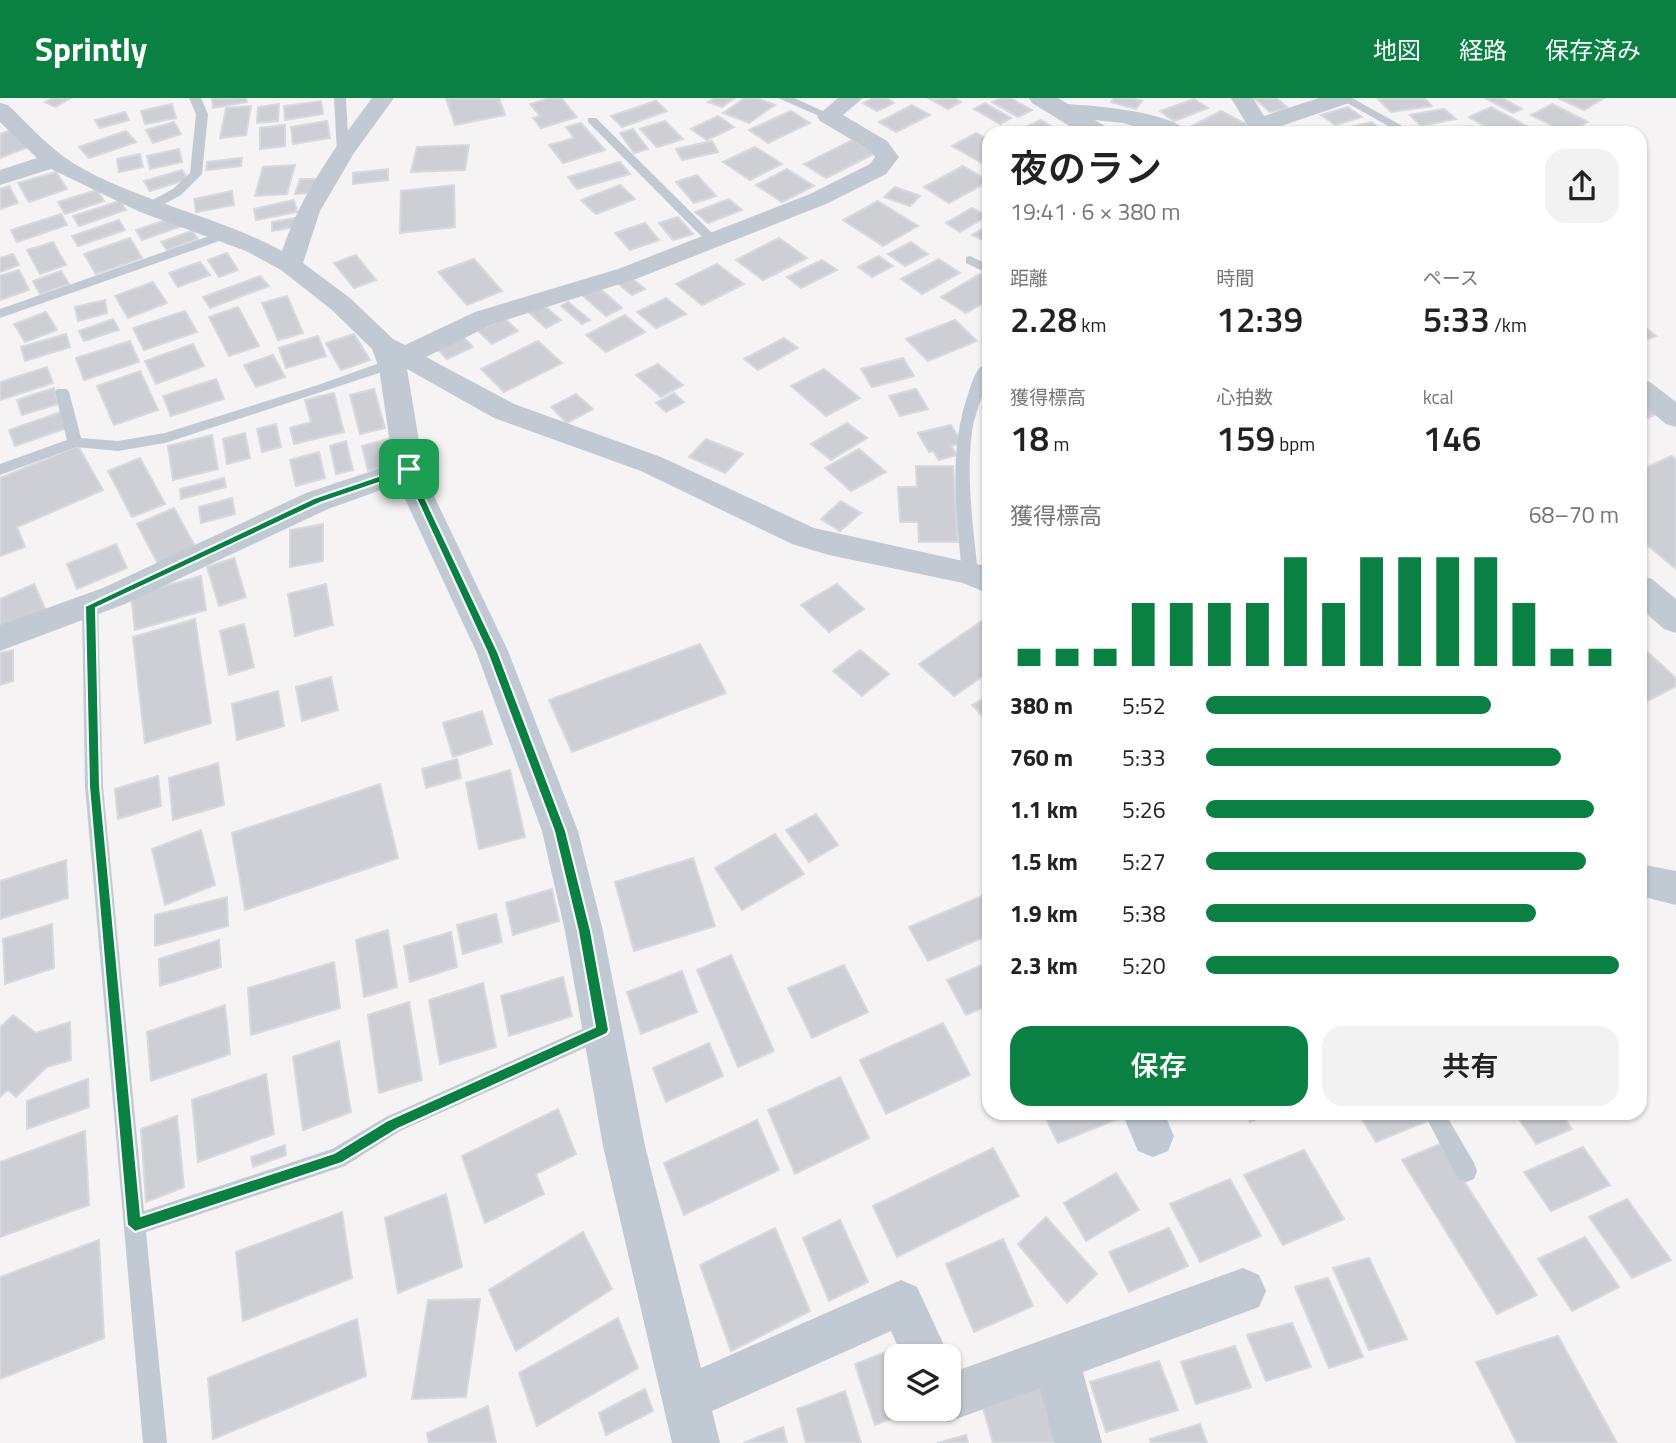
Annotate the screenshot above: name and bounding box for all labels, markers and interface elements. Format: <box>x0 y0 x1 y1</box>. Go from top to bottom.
text: Sprintly <box>35 24 147 74</box>
text: 地図 <box>1373 32 1421 68</box>
text: 経路 <box>1459 32 1507 68</box>
text: 保存済み <box>1545 32 1641 68</box>
text: 夜のラン <box>1010 139 1162 197</box>
button: share <box>1545 149 1619 223</box>
text: 19:41 · 6 × 380 m <box>1010 194 1180 229</box>
text: 距離 <box>1010 263 1048 292</box>
text: 時間 <box>1216 263 1254 292</box>
text: ペース <box>1423 263 1479 292</box>
text: 2.28 <box>1010 292 1077 346</box>
text: 12:39 <box>1216 292 1303 346</box>
text: 5:33 <box>1423 292 1490 346</box>
text: km <box>1077 310 1106 339</box>
text: /km <box>1490 310 1527 339</box>
text: 獲得標高 <box>1010 382 1086 411</box>
text: 心拍数 <box>1216 382 1273 411</box>
text: kcal <box>1423 382 1454 411</box>
text: 18 <box>1010 411 1049 465</box>
text: 159 <box>1216 411 1275 465</box>
text: 146 <box>1423 411 1481 465</box>
text: m <box>1049 429 1069 458</box>
text: bpm <box>1275 429 1315 458</box>
pin <box>379 439 439 499</box>
icon: arrive <box>390 450 428 488</box>
text: 68–70 m <box>1529 497 1619 532</box>
text: 獲得標高 <box>1010 498 1102 533</box>
text: 380 m <box>1010 688 1073 723</box>
text: 5:52 <box>1122 688 1166 723</box>
text: 760 m <box>1010 740 1073 775</box>
text: 5:33 <box>1122 740 1166 775</box>
text: 1.1 km <box>1010 792 1078 827</box>
text: 5:26 <box>1122 792 1166 827</box>
text: 1.5 km <box>1010 844 1078 879</box>
text: 5:27 <box>1122 844 1166 879</box>
text: 1.9 km <box>1010 896 1078 931</box>
text: 5:38 <box>1122 896 1166 931</box>
text: 2.3 km <box>1010 948 1078 983</box>
text: 5:20 <box>1122 948 1166 983</box>
button: 保存 <box>1010 1026 1308 1106</box>
button: 共有 <box>1322 1026 1619 1106</box>
map controls <box>884 1344 961 1421</box>
button: layers <box>884 1344 961 1421</box>

